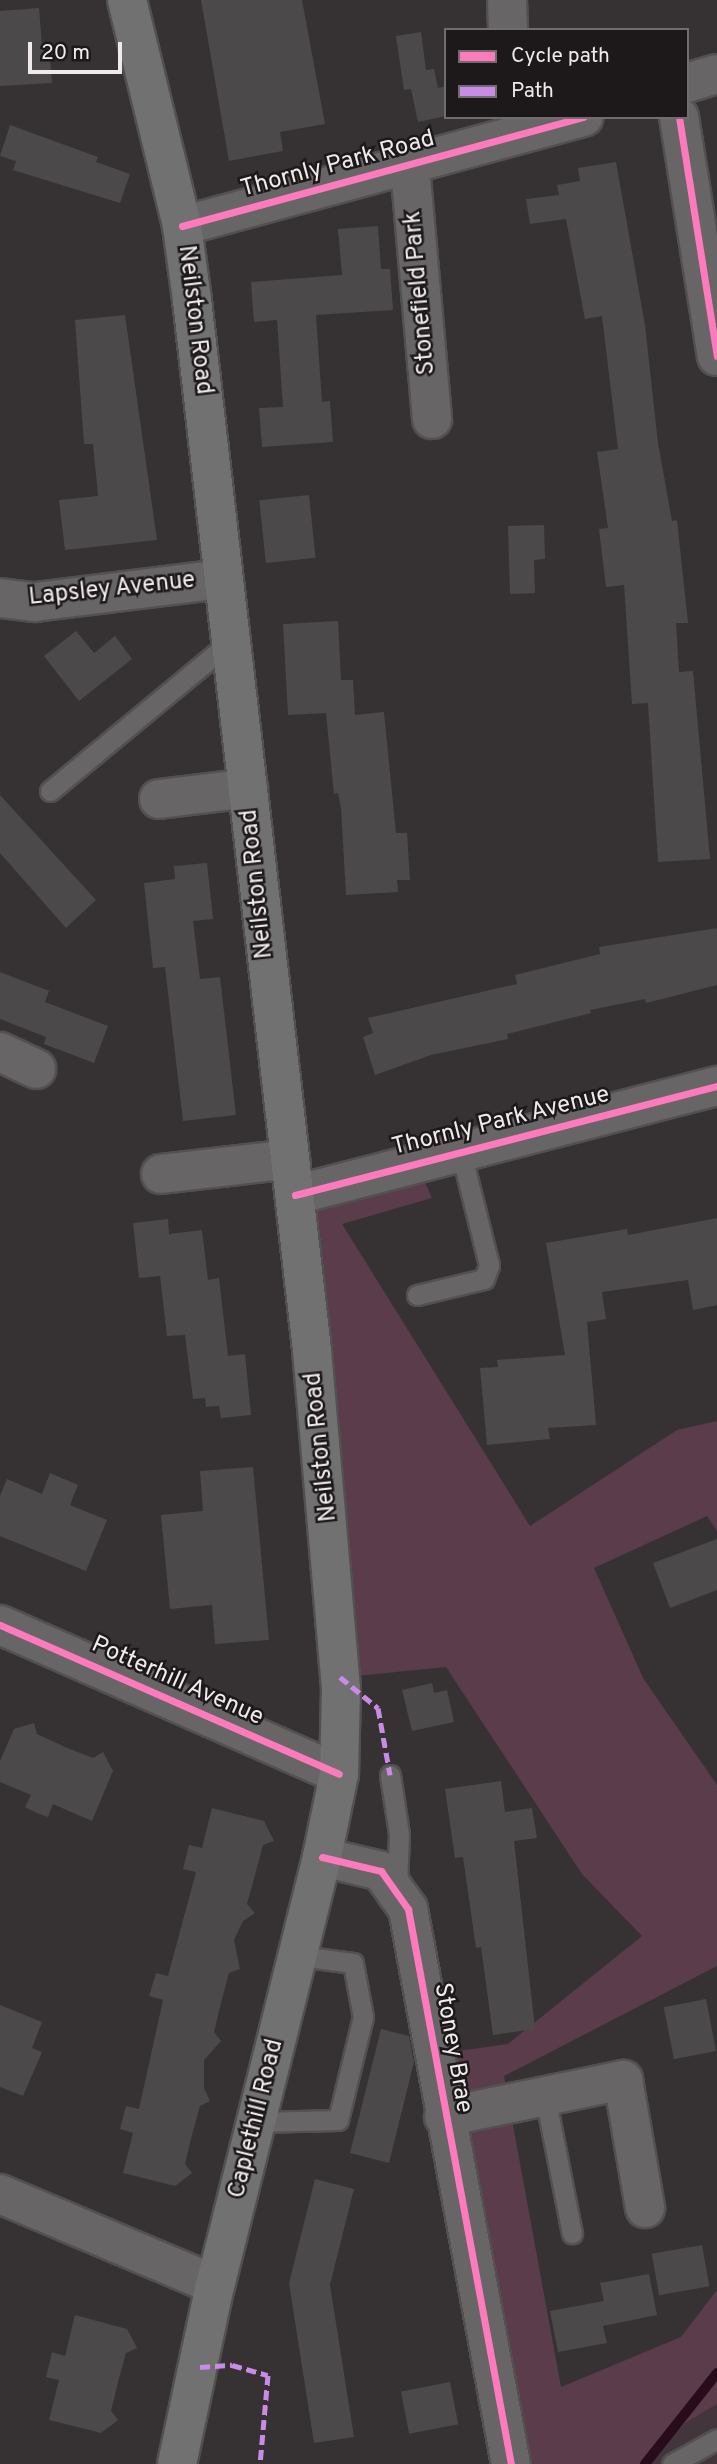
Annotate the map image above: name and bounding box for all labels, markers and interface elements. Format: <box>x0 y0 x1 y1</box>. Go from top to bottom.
scale bar <box>32 28 126 72</box>
legend <box>444 28 689 119</box>
text: 20 m <box>41 40 90 67</box>
text: Cycle path <box>511 43 610 70</box>
text: Path <box>511 78 554 105</box>
street label: Thornly Park Road <box>238 125 438 205</box>
street label: Stonefield Park <box>399 210 443 376</box>
street label: Neilston Road <box>171 244 217 396</box>
street label: Lapsley Avenue <box>27 567 197 613</box>
street label: Neilston Road <box>236 808 280 960</box>
street label: Thornly Park Avenue <box>389 1081 613 1163</box>
street label: Neilston Road <box>300 1371 344 1523</box>
street label: Potterhill Avenue <box>86 1631 268 1733</box>
street label: Stoney Brae <box>426 1981 478 2115</box>
street label: Caplethill Road <box>223 2036 291 2202</box>

